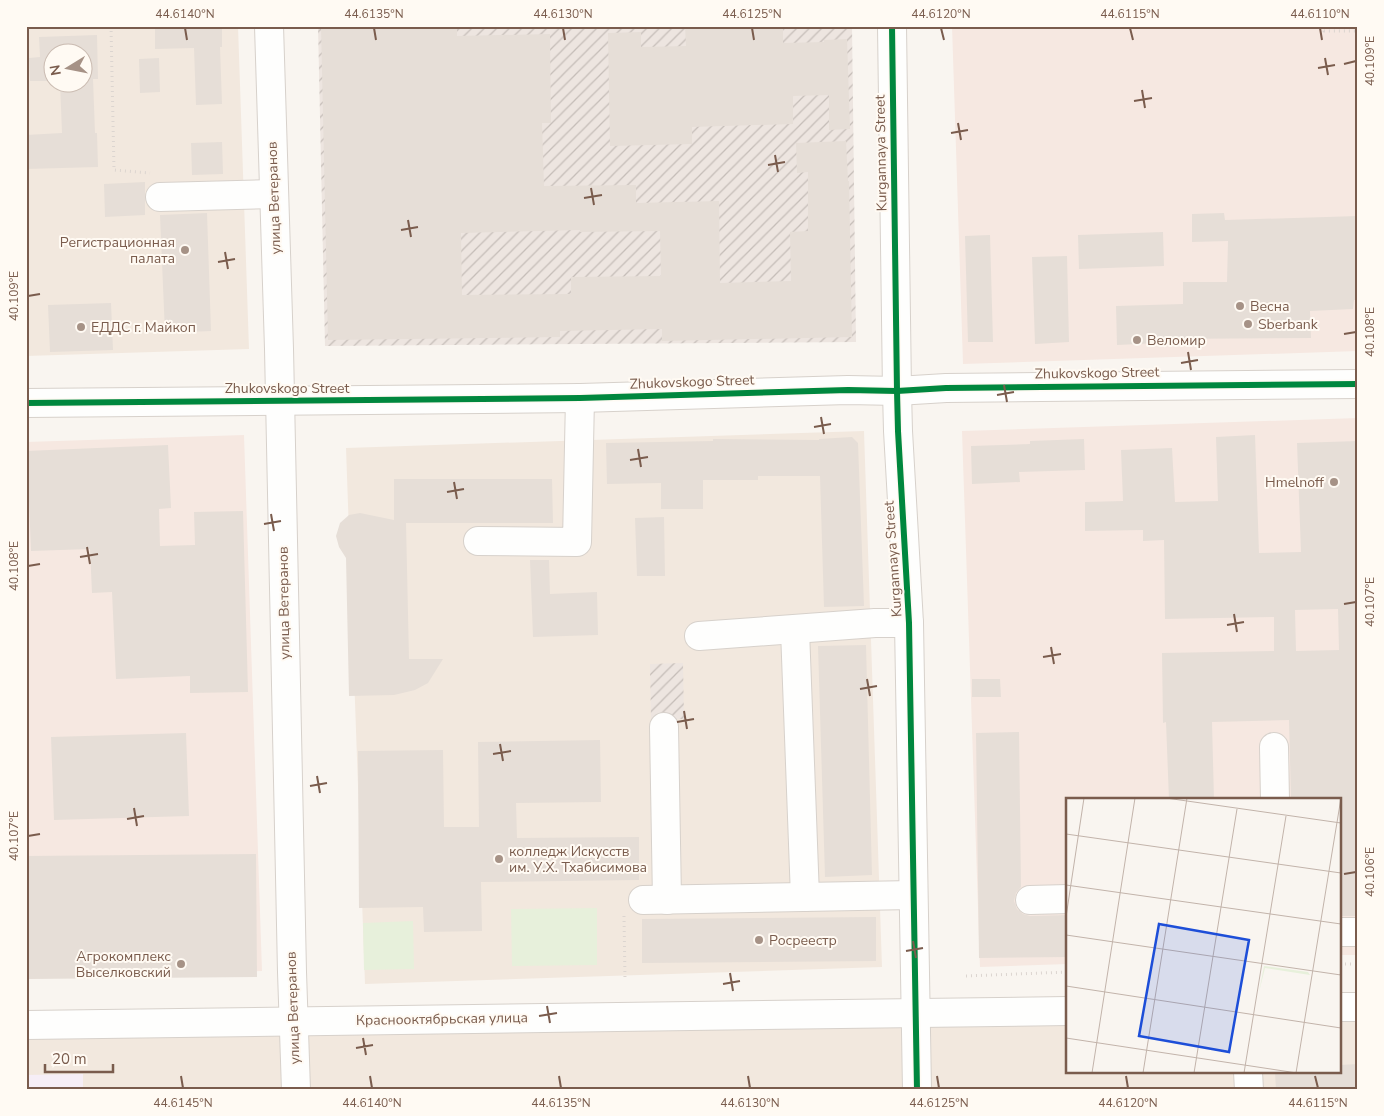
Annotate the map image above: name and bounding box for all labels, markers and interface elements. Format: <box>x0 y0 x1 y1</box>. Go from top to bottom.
text: 44.6140°N <box>155 6 215 22</box>
text: 44.6135°N <box>344 6 404 22</box>
text: 44.6130°N <box>533 6 593 22</box>
text: 44.6125°N <box>722 6 782 22</box>
text: 44.6120°N <box>911 6 971 22</box>
text: 44.6115°N <box>1100 6 1160 22</box>
text: 44.6110°N <box>1290 6 1350 22</box>
text: 40.109°E <box>1362 36 1378 86</box>
north arrow <box>42 42 92 92</box>
text: N <box>45 63 66 77</box>
street label: Kurgannaya Street <box>870 94 892 211</box>
street label: улица Ветеранов <box>263 141 285 255</box>
place label: Регистрационная палата <box>60 233 175 268</box>
marker: Регистрационная палата <box>179 244 191 256</box>
text: 40.109°E <box>6 271 22 321</box>
place label: Весна <box>1250 297 1289 316</box>
marker: Весна <box>1234 300 1246 312</box>
text: 40.108°E <box>1362 307 1378 357</box>
place label: Sberbank <box>1258 315 1319 334</box>
place label: ЕДДС г. Майкоп <box>91 318 196 337</box>
marker: Sberbank <box>1242 318 1254 330</box>
marker: ЕДДС г. Майкоп <box>75 321 87 333</box>
place label: Веломир <box>1147 331 1206 350</box>
marker: Веломир <box>1131 334 1143 346</box>
street label: Zhukovskogo Street <box>1034 362 1160 384</box>
street label: Zhukovskogo Street <box>629 370 755 394</box>
street label: Zhukovskogo Street <box>225 379 349 398</box>
place label: Hmelnoff <box>1265 473 1324 492</box>
marker: Hmelnoff <box>1328 476 1340 488</box>
street label: Kurgannaya Street <box>879 500 907 618</box>
text: 40.108°E <box>6 541 22 591</box>
street label: улица Ветеранов <box>274 546 294 660</box>
text: 40.107°E <box>1362 577 1378 627</box>
inset map <box>1066 798 1342 1074</box>
text: 40.107°E <box>6 811 22 861</box>
place label: колледж Искусств им. У.Х. Тхабисимова <box>509 842 647 877</box>
text: 40.106°E <box>1362 847 1378 897</box>
marker: колледж Искусств им. У.Х. Тхабисимова <box>493 853 505 865</box>
place label: Росреестр <box>769 931 837 950</box>
marker: Росреестр <box>753 934 765 946</box>
place label: Агрокомплекс Выселковский <box>76 947 171 982</box>
street label: улица Ветеранов <box>282 951 304 1065</box>
marker: Агрокомплекс Выселковский <box>175 958 187 970</box>
street label: Краснооктябрьская улица <box>356 1008 528 1030</box>
scale bar <box>45 1041 112 1073</box>
text: 20 m <box>52 1049 87 1069</box>
text: 44.6145°N <box>153 1095 213 1111</box>
text: 44.6140°N <box>342 1095 402 1111</box>
text: 44.6135°N <box>531 1095 591 1111</box>
text: 44.6130°N <box>720 1095 780 1111</box>
text: 44.6125°N <box>909 1095 969 1111</box>
text: 44.6120°N <box>1098 1095 1158 1111</box>
text: 44.6115°N <box>1288 1095 1348 1111</box>

